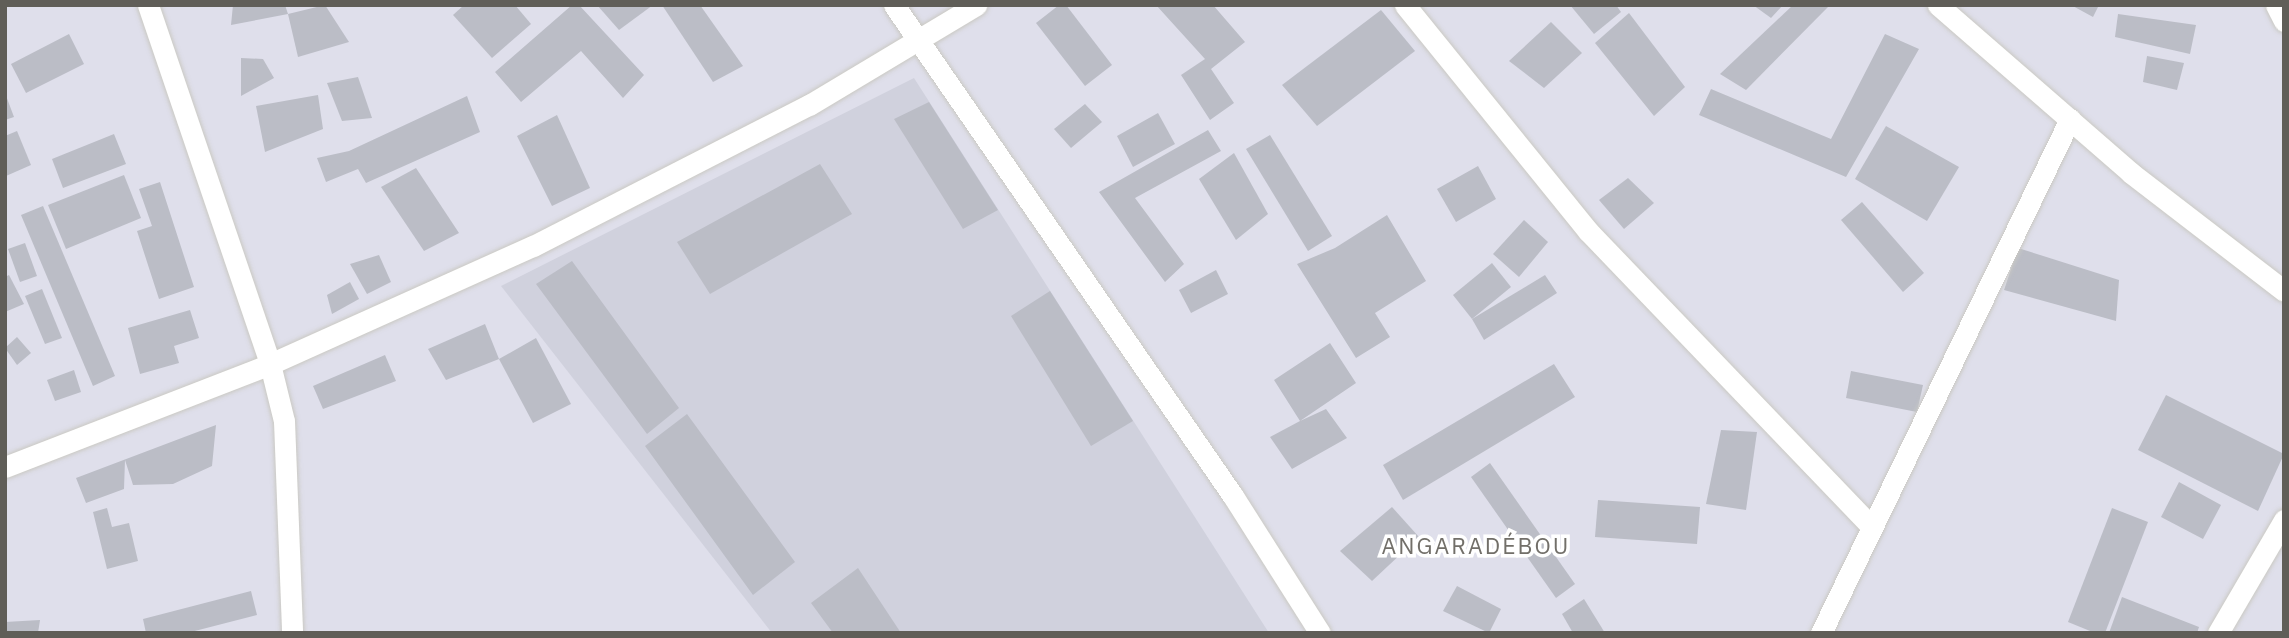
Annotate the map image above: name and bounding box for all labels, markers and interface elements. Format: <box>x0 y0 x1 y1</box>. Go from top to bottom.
district label: ANGARADÉBOU <box>1383 531 1569 559</box>

